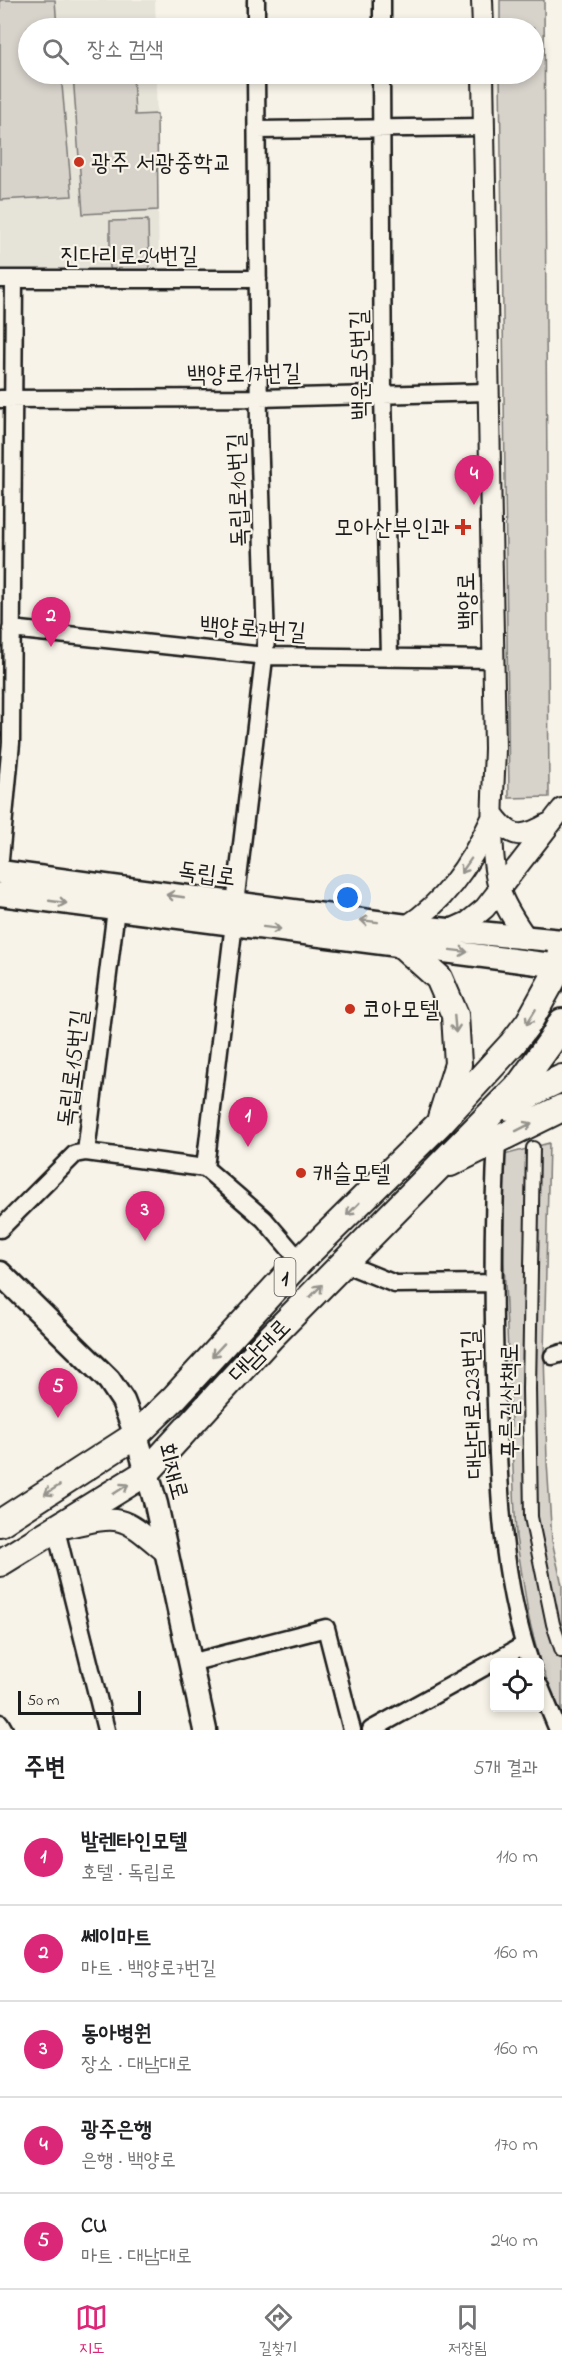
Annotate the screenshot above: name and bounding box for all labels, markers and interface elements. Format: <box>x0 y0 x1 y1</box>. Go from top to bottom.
search box <box>18 18 544 84</box>
icon: search <box>39 35 72 68</box>
text: 장소 검색 <box>87 35 163 67</box>
place label: 광주 서광중학교 <box>91 147 232 182</box>
marker: 광주 서광중학교 <box>72 155 86 169</box>
street label: 진다리로24번길 <box>60 240 198 275</box>
street label: 백운로5번길 <box>343 310 380 420</box>
street label: 백양로17번길 <box>187 357 301 394</box>
street label: 독립로10번길 <box>220 432 259 548</box>
pin: 4 <box>454 456 494 505</box>
place label: 모아산부인과 <box>334 512 450 547</box>
marker: 모아산부인과 <box>454 518 472 536</box>
street label: 백양로 <box>450 572 487 630</box>
pin: 2 <box>32 598 70 647</box>
street label: 백양로7번길 <box>199 609 307 652</box>
street label: 독립로 <box>176 854 238 897</box>
one-way arrow <box>460 857 472 873</box>
your location <box>333 883 362 912</box>
one-way arrow <box>166 890 186 901</box>
one-way arrow <box>48 896 67 907</box>
one-way arrow <box>359 915 379 926</box>
one-way arrow <box>262 923 282 934</box>
one-way arrow <box>449 946 469 957</box>
place label: 코아모텔 <box>362 994 439 1029</box>
marker: 코아모텔 <box>343 1002 357 1016</box>
street label: 독립로15번길 <box>50 1008 99 1129</box>
one-way arrow <box>525 1008 537 1025</box>
one-way arrow <box>450 1014 461 1034</box>
pin: 1 <box>228 1098 268 1147</box>
one-way arrow <box>515 1120 533 1132</box>
place label: 캐슬모텔 <box>313 1158 390 1193</box>
marker: 캐슬모텔 <box>294 1166 308 1180</box>
pin: 3 <box>126 1192 164 1241</box>
one-way arrow <box>345 1202 360 1217</box>
road number: 1 <box>274 1258 296 1296</box>
one-way arrow <box>308 1284 323 1299</box>
street label: 대남대로 <box>221 1312 300 1392</box>
street label: 대남대로223번길 <box>454 1329 495 1479</box>
one-way arrow <box>211 1343 225 1358</box>
street label: 푸른길산책로 <box>494 1343 529 1459</box>
pin: 5 <box>38 1368 78 1418</box>
street label: 회재로 <box>147 1439 196 1504</box>
one-way arrow <box>113 1482 130 1495</box>
one-way arrow <box>44 1484 61 1496</box>
map controls <box>490 1658 544 1712</box>
button: locate <box>490 1658 544 1712</box>
scale bar <box>18 1688 141 1716</box>
text: 50 m <box>27 1689 59 1713</box>
text: 주변 <box>24 1750 66 1788</box>
text: 5개 결과 <box>473 1755 538 1784</box>
text: 발렌타인모텔 <box>81 1827 187 1859</box>
text: 1 <box>40 1843 47 1872</box>
text: 110 m <box>496 1843 538 1872</box>
text: 호텔 · 독립로 <box>81 1859 176 1888</box>
text: 쎄이마트 <box>81 1923 152 1955</box>
text: 2 <box>39 1939 48 1968</box>
text: 160 m <box>494 1939 538 1968</box>
text: 마트 · 백양로7번길 <box>81 1955 216 1984</box>
text: 동아병원 <box>81 2019 152 2051</box>
text: 3 <box>39 2035 48 2064</box>
text: 160 m <box>494 2035 538 2064</box>
text: 장소 · 대남대로 <box>81 2051 192 2080</box>
text: 광주은행 <box>81 2115 152 2147</box>
text: 4 <box>39 2131 48 2160</box>
text: 170 m <box>494 2131 538 2160</box>
text: 은행 · 백양로 <box>81 2147 176 2176</box>
text: CU <box>81 2211 107 2243</box>
text: 5 <box>38 2227 49 2256</box>
text: 240 m <box>491 2227 538 2256</box>
text: 마트 · 대남대로 <box>81 2243 192 2272</box>
tab: 지도 <box>75 2301 108 2361</box>
tab: 길찾기 <box>259 2301 297 2361</box>
tab: 저장됨 <box>448 2301 487 2361</box>

